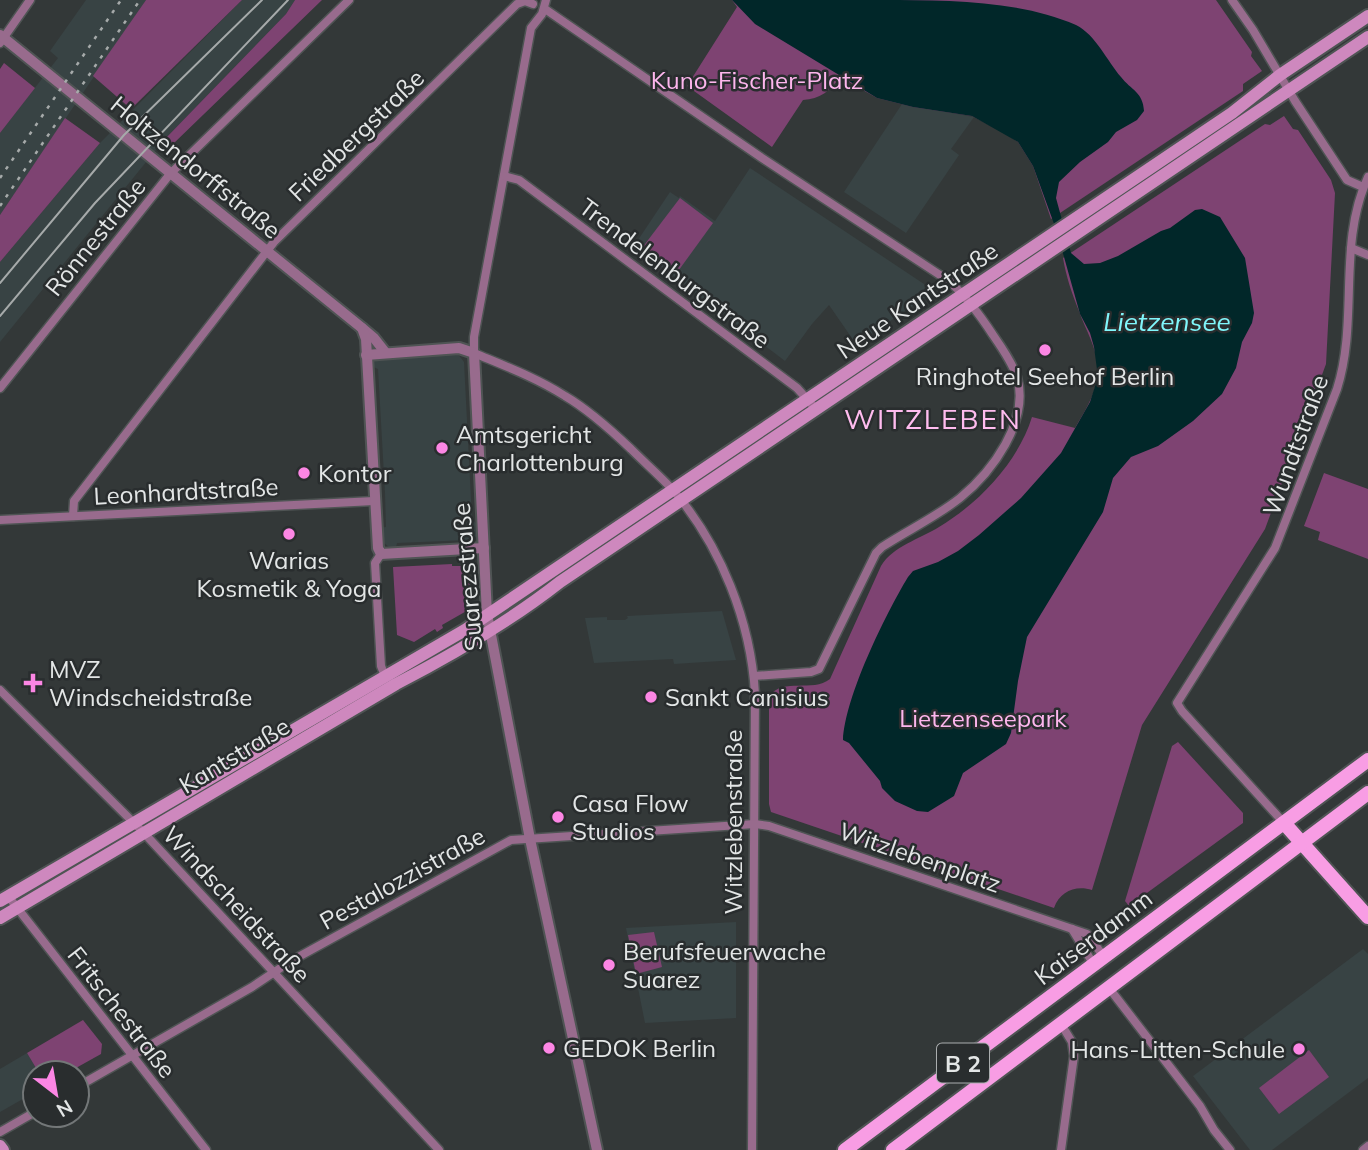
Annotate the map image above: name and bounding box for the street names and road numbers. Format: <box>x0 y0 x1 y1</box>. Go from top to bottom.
street label: Friedbergstraße <box>282 63 430 207</box>
street label: Holtzendorffstraße <box>105 89 287 245</box>
street label: Rönnestraße <box>38 172 152 302</box>
street label: Trendelenburgstraße <box>574 191 776 355</box>
street label: Neue Kantstraße <box>831 235 1003 365</box>
street label: Wundtstraße <box>1256 370 1334 520</box>
street label: Leonhardtstraße <box>93 471 279 511</box>
street label: Suarezstraße <box>446 502 488 652</box>
street label: Kantstraße <box>173 710 295 800</box>
street label: Witzlebenstraße <box>718 729 748 915</box>
street label: Witzlebenplatz <box>835 815 1005 899</box>
street label: Windscheidstraße <box>157 819 317 989</box>
street label: Pestalozzistraße <box>314 820 490 936</box>
street label: Kaiserdamm <box>1028 883 1158 991</box>
street label: Fritschestraße <box>61 940 183 1084</box>
road number: B 2 <box>937 1044 989 1082</box>

